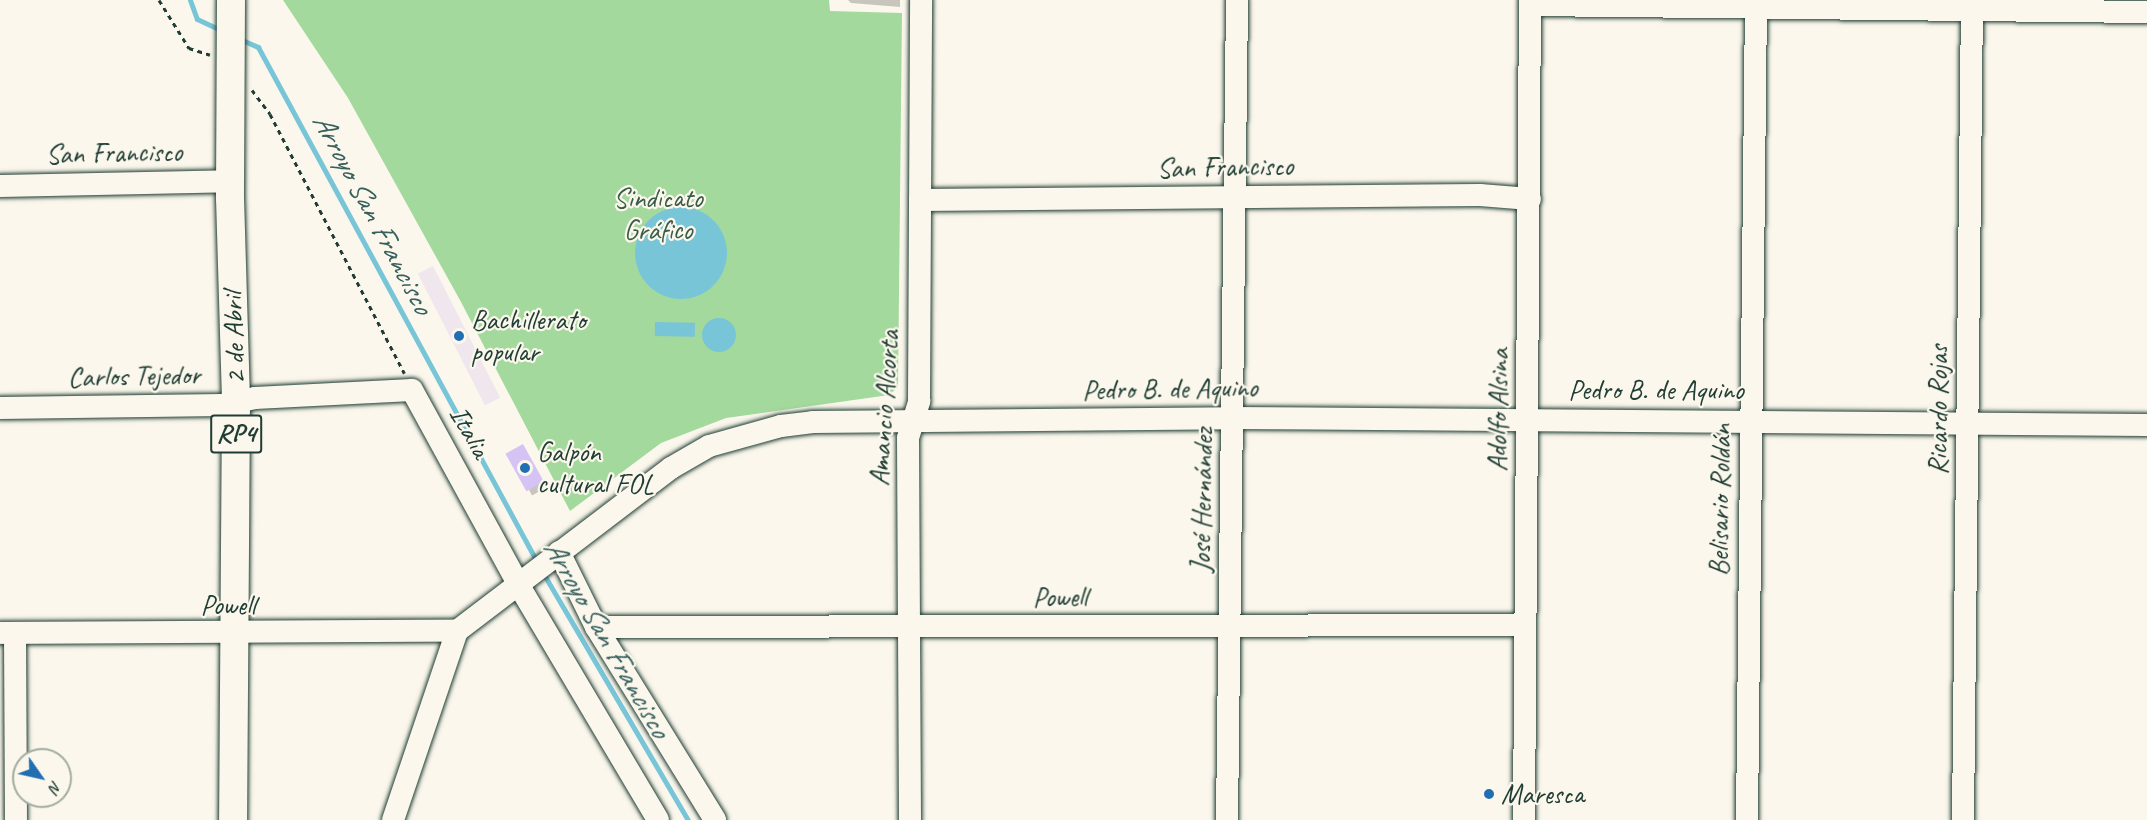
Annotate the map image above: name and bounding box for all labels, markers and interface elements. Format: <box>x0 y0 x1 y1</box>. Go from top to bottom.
water label: Arroyo San Francisco <box>305 107 441 319</box>
street label: San Francisco <box>45 135 183 171</box>
street label: San Francisco <box>1156 149 1294 185</box>
park label: Sindicato Gráfico <box>613 181 703 247</box>
street label: 2 de Abril <box>216 291 252 385</box>
place label: Bachillerato popular <box>471 303 586 369</box>
marker: Bachillerato popular <box>452 329 466 343</box>
street label: Amancio Alcorta <box>862 329 906 487</box>
street label: Ricardo Rojas <box>1921 345 1955 475</box>
street label: Adolfo Alsina <box>1480 349 1516 471</box>
street label: Carlos Tejedor <box>68 358 200 394</box>
street label: Pedro B. de Aquino <box>1082 371 1258 407</box>
street label: Pedro B. de Aquino <box>1568 373 1744 407</box>
street label: Italia <box>442 400 498 464</box>
road number: RP4 <box>209 410 263 458</box>
street label: Belisario Roldán <box>1702 424 1738 576</box>
street label: José Hernández <box>1184 427 1220 573</box>
place label: Galpón cultural FOL <box>537 435 654 501</box>
marker: Galpón cultural FOL <box>518 461 532 475</box>
water label: Arroyo San Francisco <box>536 533 678 743</box>
street label: Powell <box>1032 580 1088 614</box>
street label: Powell <box>201 588 255 622</box>
north arrow <box>12 748 72 808</box>
text: N <box>44 777 66 797</box>
place label: Maresca <box>1501 777 1584 811</box>
marker: Maresca <box>1482 787 1496 801</box>

